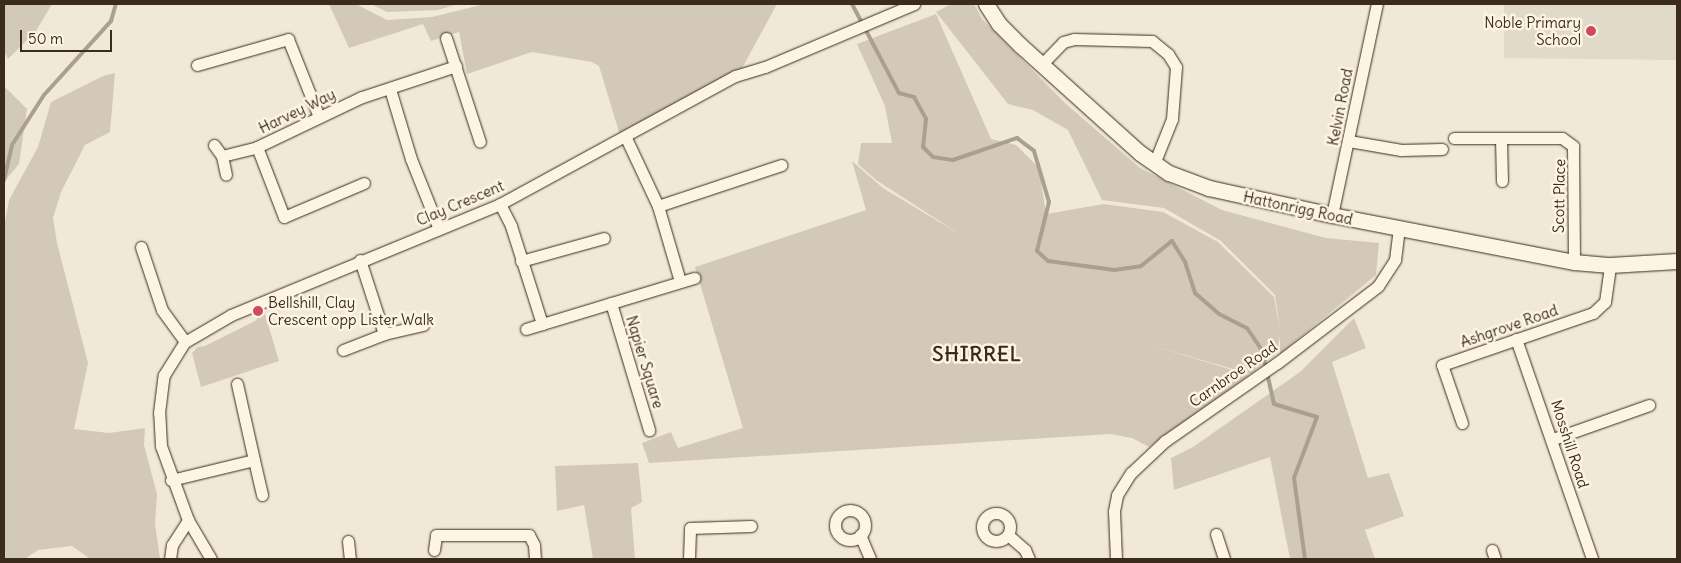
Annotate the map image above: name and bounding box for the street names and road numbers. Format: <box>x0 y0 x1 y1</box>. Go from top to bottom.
street label: Kelvin Road <box>1324 67 1356 147</box>
street label: Harvey Way <box>256 85 338 137</box>
street label: Scott Place <box>1549 159 1569 233</box>
street label: Clay Crescent <box>414 177 506 229</box>
street label: Hattonrigg Road <box>1242 188 1354 228</box>
street label: Ashgrove Road <box>1458 301 1560 351</box>
street label: Napier Square <box>622 313 668 411</box>
street label: Carnbroe Road <box>1186 337 1280 411</box>
street label: Mosshill Road <box>1547 398 1593 490</box>

